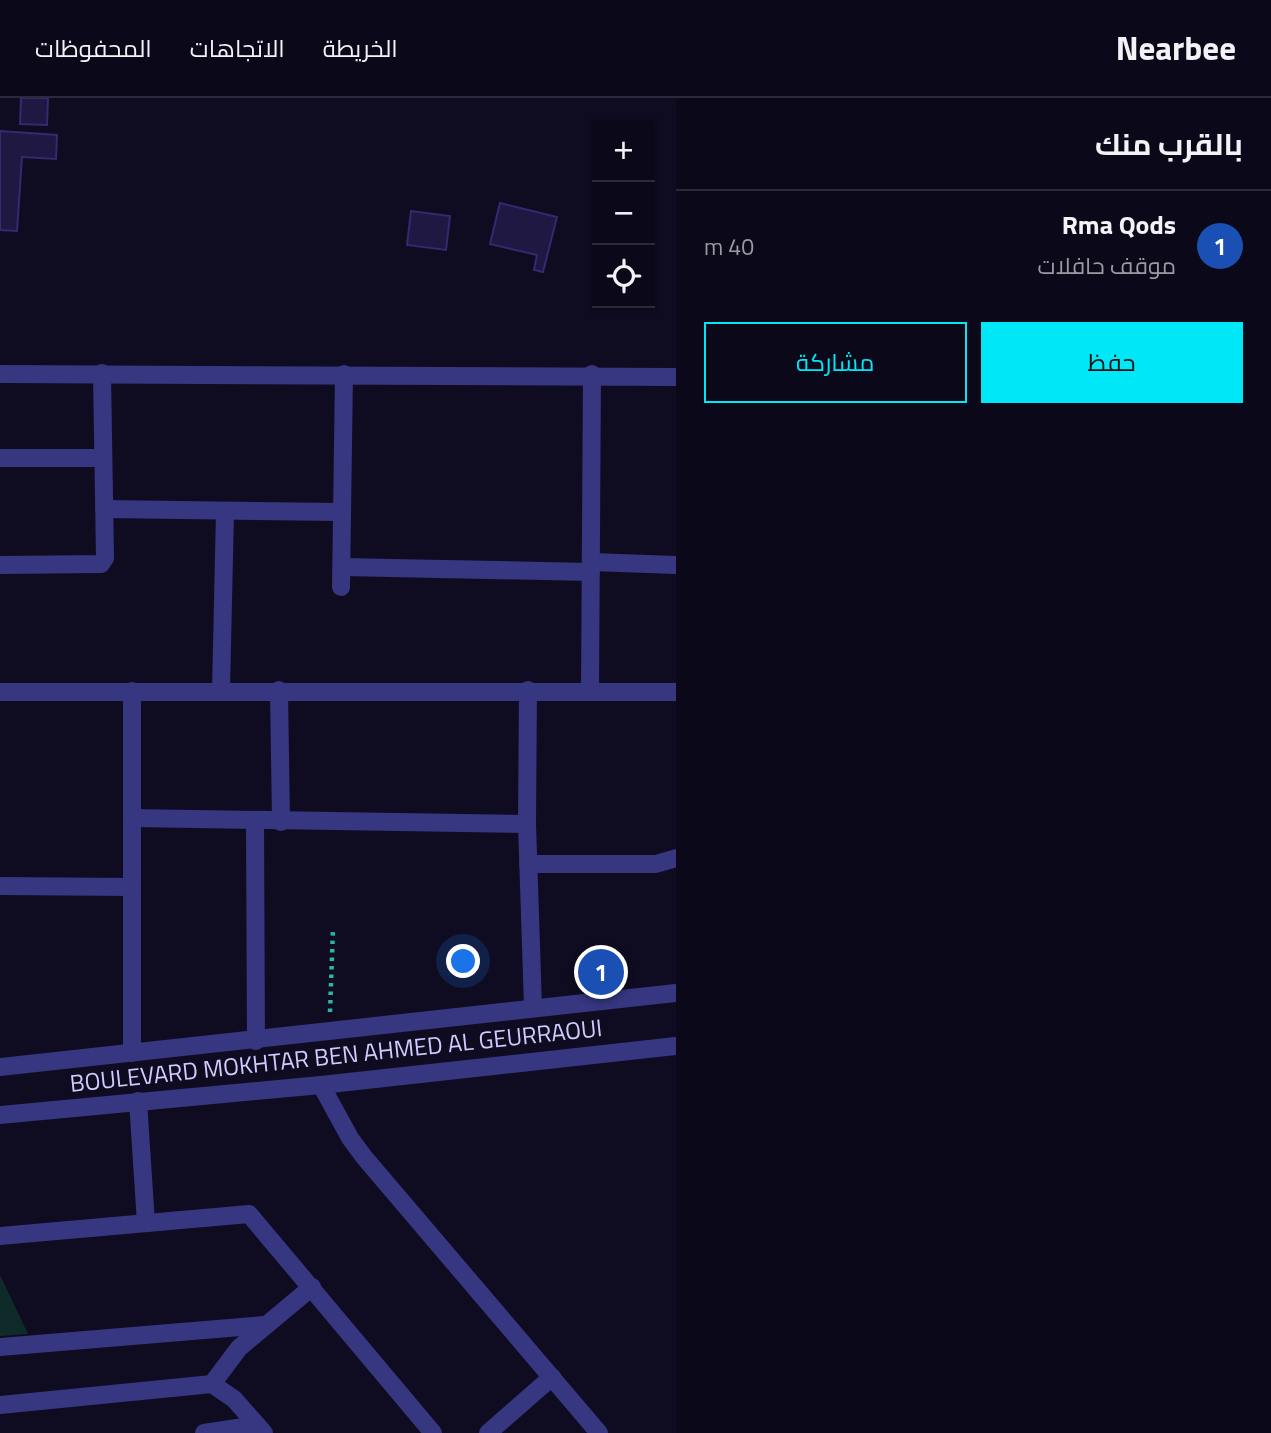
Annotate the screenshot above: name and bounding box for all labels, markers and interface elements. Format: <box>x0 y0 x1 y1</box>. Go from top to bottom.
text: Nearbee <box>1116 23 1236 73</box>
text: المحفوظات <box>35 30 152 66</box>
text: الاتجاهات <box>190 30 285 66</box>
text: الخريطة <box>323 30 398 66</box>
map controls <box>592 119 655 308</box>
button: + <box>592 119 655 182</box>
text: بالقرب منك <box>1095 121 1243 167</box>
button: − <box>592 182 655 245</box>
text: Rma Qods <box>1062 205 1176 244</box>
text: 40 m <box>704 229 754 264</box>
text: 1 <box>1214 229 1226 264</box>
button: locate <box>592 245 655 308</box>
text: موقف حافلات <box>1038 248 1176 283</box>
button: مشاركة <box>704 322 967 403</box>
button: حفظ <box>981 322 1243 403</box>
your location <box>446 944 480 978</box>
pin: 1 <box>578 946 624 998</box>
street label: BOULEVARD MOKHTAR BEN AHMED AL GEURRAOUI <box>68 1009 604 1101</box>

